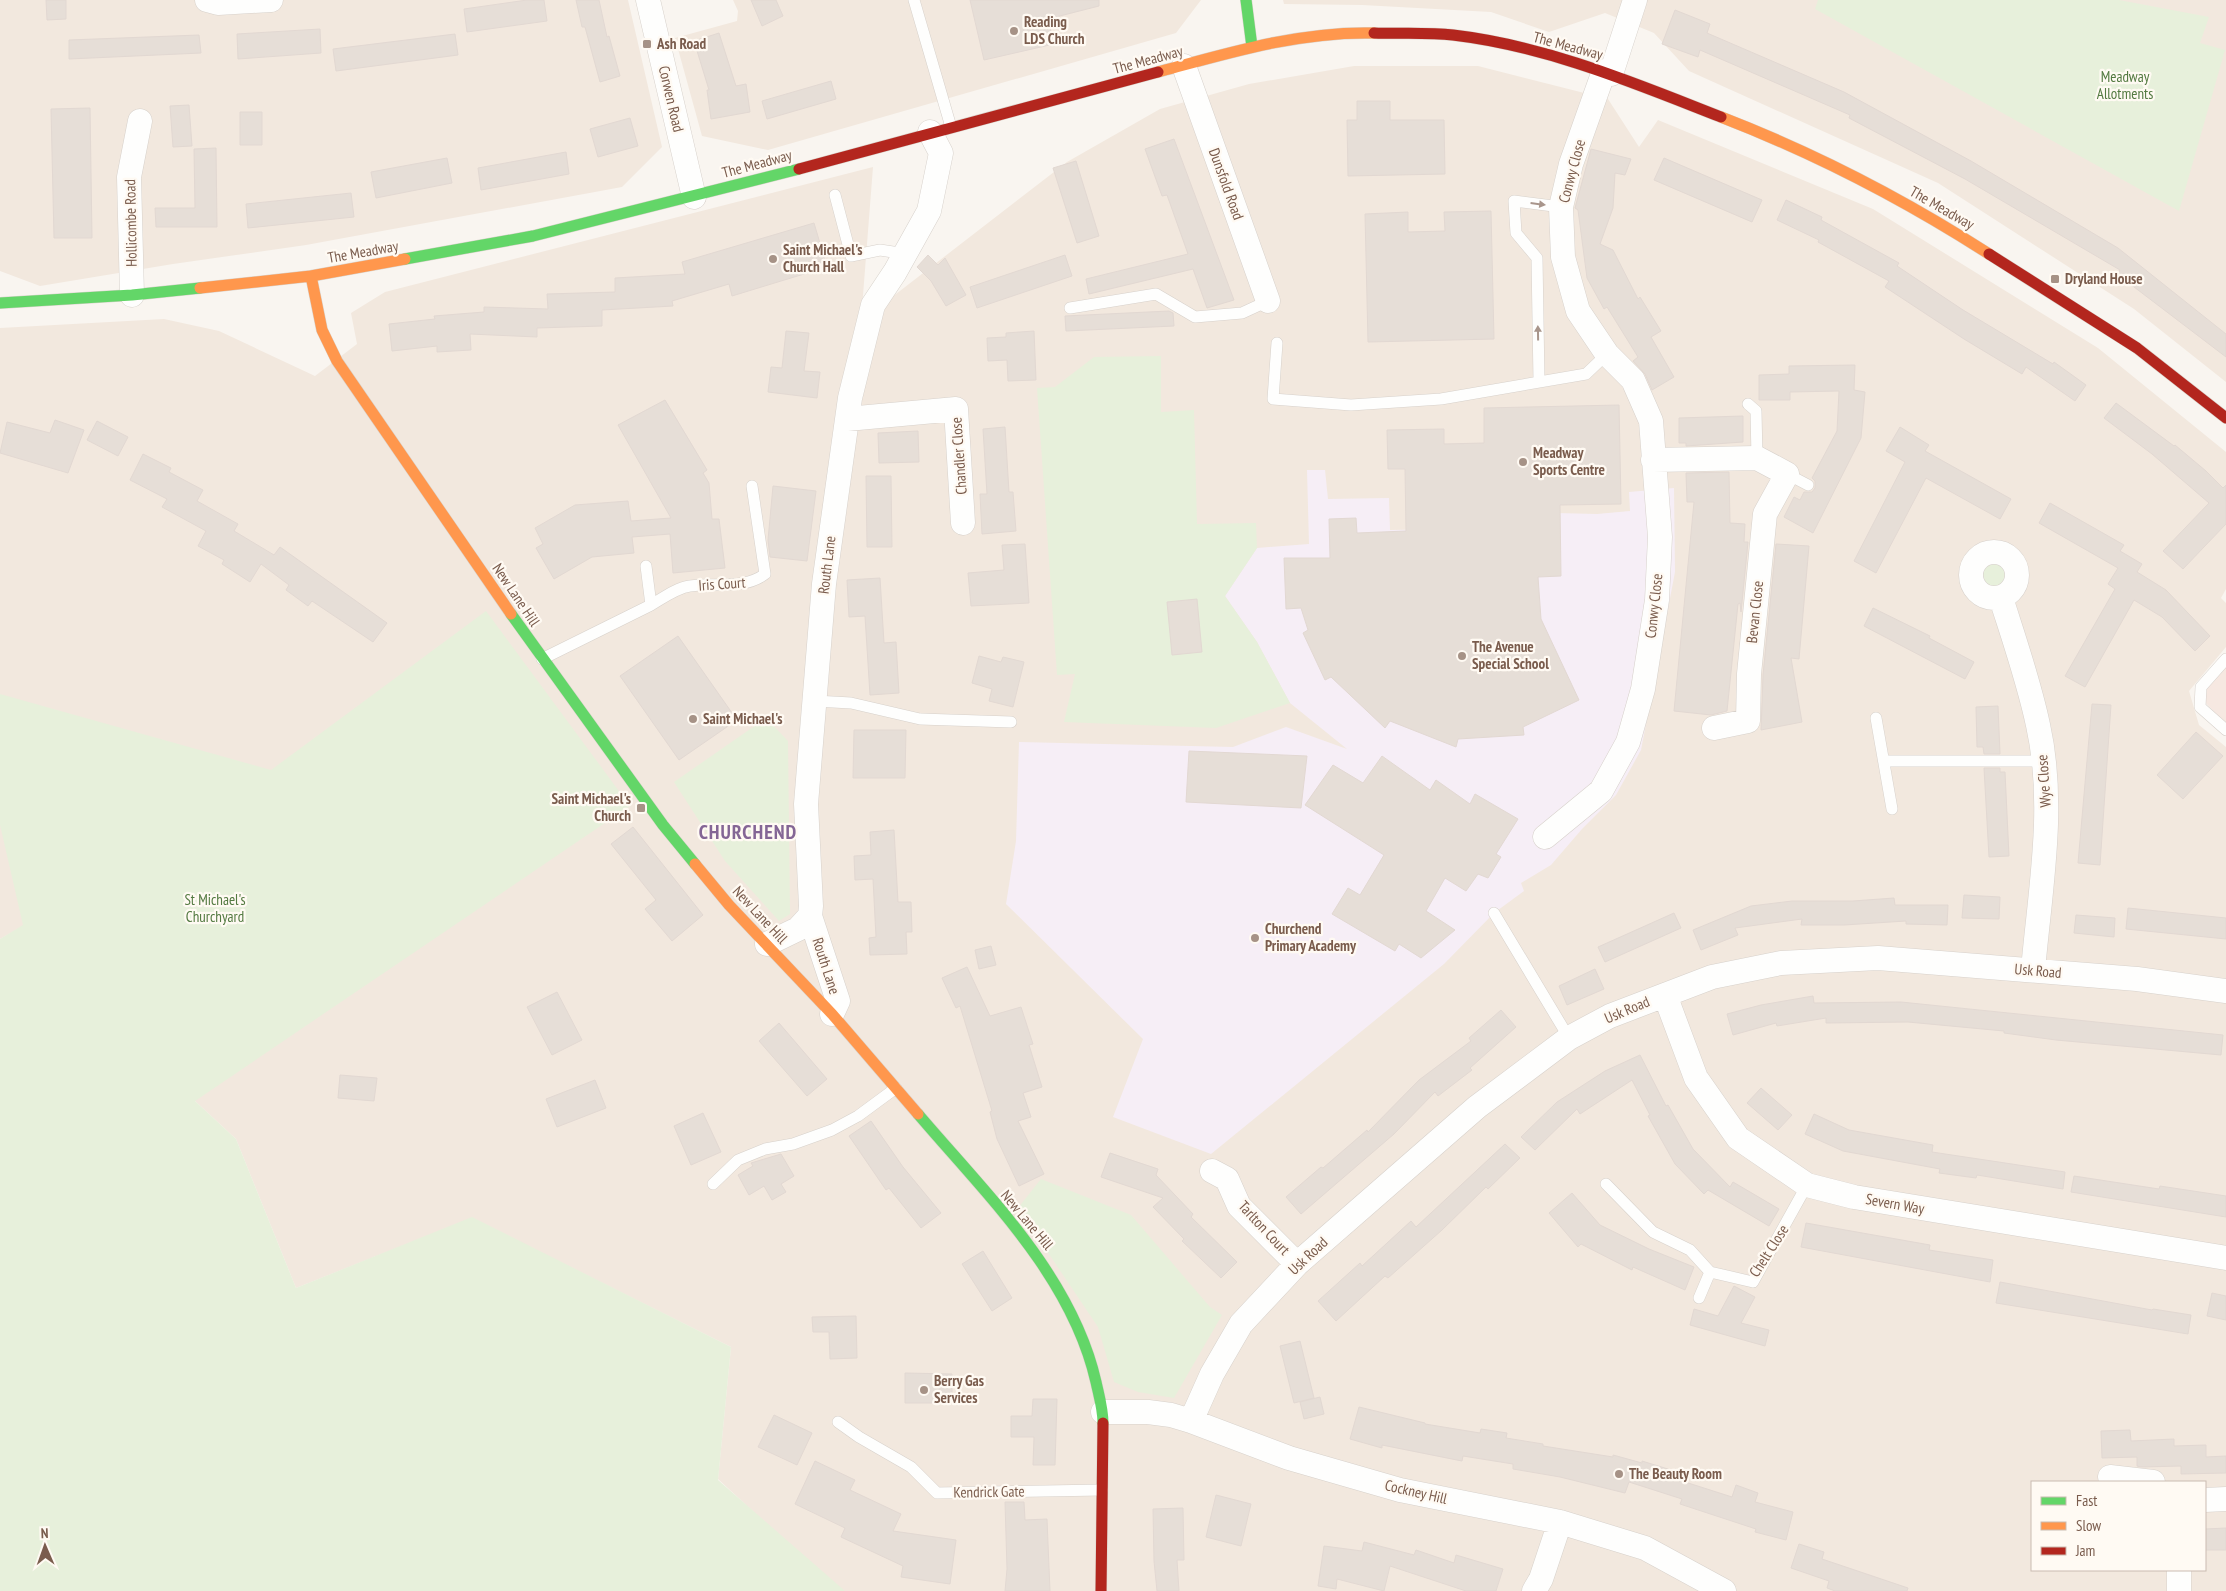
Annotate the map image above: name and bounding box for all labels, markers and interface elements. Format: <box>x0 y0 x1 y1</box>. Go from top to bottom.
place label: Reading LDS Church <box>1024 12 1085 48</box>
marker: Reading LDS Church <box>1008 25 1020 37</box>
street label: The Meadway <box>1531 27 1605 64</box>
place label: Ash Road <box>656 34 706 53</box>
marker: Ash Road <box>641 38 653 50</box>
street label: The Meadway <box>1111 41 1185 78</box>
street label: Corwen Road <box>655 64 688 134</box>
park label: Meadway Allotments <box>2097 67 2153 103</box>
street label: Conwy Close <box>1554 137 1589 205</box>
street label: The Meadway <box>720 145 794 182</box>
street label: Dunsfold Road <box>1205 145 1248 222</box>
street label: Hollicombe Road <box>120 179 141 267</box>
street label: The Meadway <box>1907 181 1978 234</box>
one-way arrow <box>1530 200 1546 208</box>
street label: The Meadway <box>326 236 400 267</box>
place label: Saint Michael's Church Hall <box>783 240 863 276</box>
marker: Saint Michael's Church Hall <box>767 253 779 265</box>
place label: Dryland House <box>2065 269 2143 288</box>
marker: Dryland House <box>2049 273 2061 285</box>
one-way arrow <box>1534 324 1542 340</box>
street label: Chandler Close <box>946 417 971 495</box>
place label: Meadway Sports Centre <box>1533 443 1605 479</box>
marker: Meadway Sports Centre <box>1517 456 1529 468</box>
street label: Routh Lane <box>814 535 839 595</box>
street label: New Lane Hill <box>488 559 545 630</box>
street label: Iris Court <box>698 572 746 595</box>
street label: Conwy Close <box>1641 573 1666 639</box>
street label: Bevan Close <box>1742 580 1767 644</box>
place label: The Avenue Special School <box>1472 637 1549 673</box>
marker: The Avenue Special School <box>1456 650 1468 662</box>
place label: Saint Michael's <box>703 709 783 728</box>
marker: Saint Michael's <box>687 713 699 725</box>
street label: Wye Close <box>2032 754 2055 808</box>
place label: Saint Michael's Church <box>552 789 631 825</box>
marker: Saint Michael's Church <box>635 802 647 814</box>
district label: CHURCHEND <box>699 819 797 845</box>
street label: New Lane Hill <box>729 882 792 948</box>
park label: St Michael's Churchyard <box>184 890 246 926</box>
place label: Churchend Primary Academy <box>1265 919 1357 955</box>
marker: Churchend Primary Academy <box>1249 932 1261 944</box>
street label: Routh Lane <box>808 935 845 997</box>
street label: Usk Road <box>2014 959 2062 982</box>
street label: Usk Road <box>1601 992 1652 1027</box>
street label: New Lane Hill <box>997 1186 1058 1254</box>
street label: Severn Way <box>1864 1189 1926 1218</box>
street label: Tarlton Court <box>1234 1197 1294 1259</box>
street label: Chelt Close <box>1745 1221 1793 1280</box>
street label: Usk Road <box>1284 1233 1331 1279</box>
place label: Berry Gas Services <box>934 1371 984 1407</box>
marker: Berry Gas Services <box>918 1384 930 1396</box>
place label: The Beauty Room <box>1629 1464 1722 1483</box>
marker: The Beauty Room <box>1613 1468 1625 1480</box>
street label: Cockney Hill <box>1383 1475 1450 1508</box>
street label: Kendrick Gate <box>953 1481 1025 1502</box>
legend <box>2031 1481 2206 1571</box>
text: Fast <box>2076 1491 2097 1510</box>
text: Slow <box>2076 1516 2101 1535</box>
north arrow <box>20 1521 70 1571</box>
text: N <box>40 1524 49 1542</box>
text: Jam <box>2075 1541 2095 1560</box>

